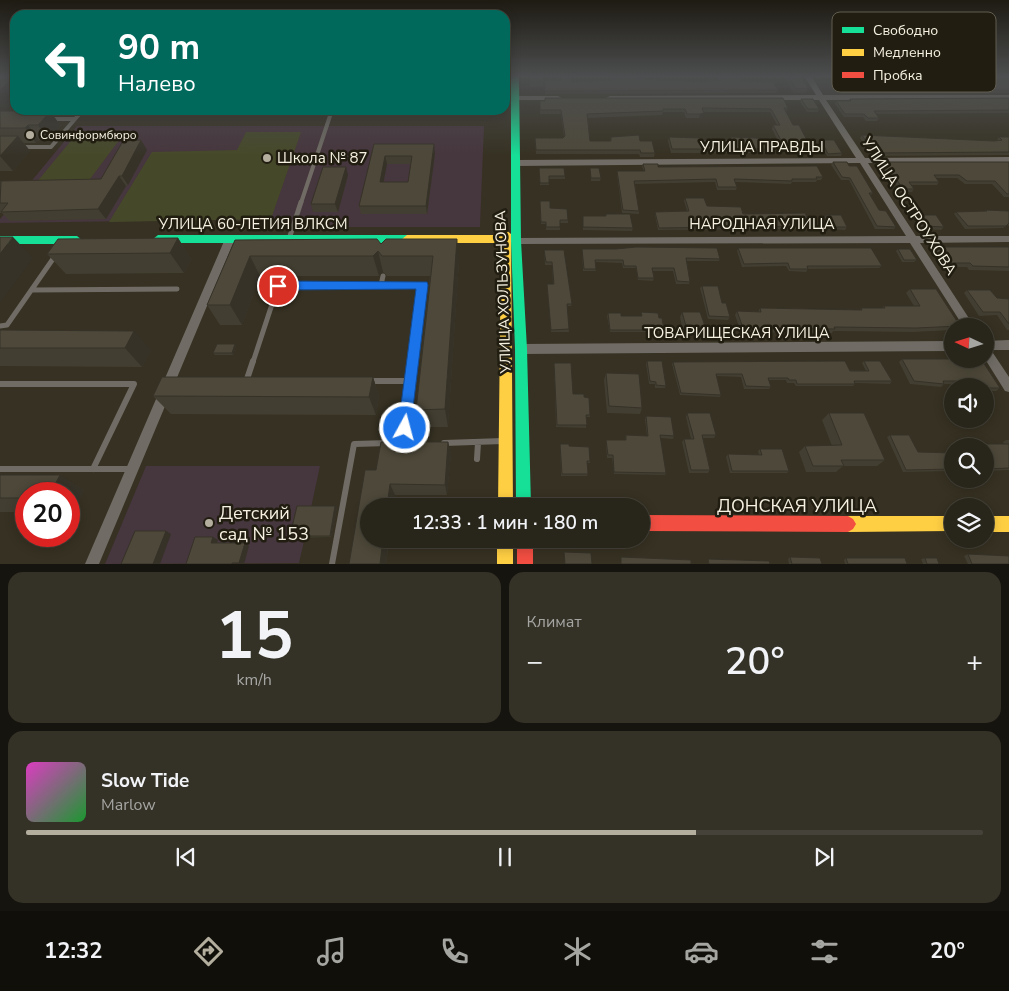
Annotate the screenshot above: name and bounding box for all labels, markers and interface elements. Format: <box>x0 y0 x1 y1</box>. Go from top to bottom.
legend <box>832 12 996 92</box>
text: Свободно <box>873 21 938 40</box>
text: 90 m <box>118 24 200 71</box>
icon: left <box>35 30 100 95</box>
text: Медленно <box>873 43 941 62</box>
text: Пробка <box>873 66 923 85</box>
text: Налево <box>118 69 196 99</box>
place label: Совинформбюро <box>40 127 137 143</box>
marker: Совинформбюро <box>24 129 36 141</box>
street label: УЛИЦА ОСТРОУХОВА <box>856 132 961 279</box>
street label: УЛИЦА ПРАВДЫ <box>699 137 824 157</box>
place label: Школа № 87 <box>277 148 368 168</box>
marker: Школа № 87 <box>261 152 273 164</box>
street label: УЛИЦА ХОЛЬЗУНОВА <box>490 210 516 375</box>
street label: УЛИЦА 60-ЛЕТИЯ ВЛКСМ <box>157 214 348 234</box>
street label: НАРОДНАЯ УЛИЦА <box>689 214 835 234</box>
pin <box>257 265 299 307</box>
icon: arrive <box>264 272 292 300</box>
north arrow <box>944 318 994 368</box>
map controls <box>944 318 994 548</box>
street label: ТОВАРИЩЕСКАЯ УЛИЦА <box>644 323 830 343</box>
button: sound <box>944 378 994 428</box>
position arrow <box>378 401 430 453</box>
button: search <box>944 438 994 488</box>
speed limit sign: 20 <box>15 482 80 547</box>
street label: ДОНСКАЯ УЛИЦА <box>717 494 877 518</box>
button: layers <box>944 498 994 548</box>
place label: Детский сад № 153 <box>219 501 309 546</box>
text: 12:33 · 1 мин · 180 m <box>412 510 598 536</box>
marker: Детский сад № 153 <box>203 517 215 529</box>
text: 15 <box>215 592 293 681</box>
text: Климат <box>527 611 582 633</box>
text: 20° <box>725 636 785 687</box>
text: − <box>527 643 543 681</box>
text: + <box>966 643 983 681</box>
text: km/h <box>237 669 272 691</box>
text: Slow Tide <box>101 768 189 794</box>
text: Marlow <box>101 794 156 816</box>
icon: previous <box>172 843 200 871</box>
icon: pause <box>491 843 519 871</box>
icon: next <box>810 843 838 871</box>
icon: directions <box>191 934 226 969</box>
icon: music <box>314 934 349 969</box>
icon: phone <box>437 934 472 969</box>
icon: climate <box>560 934 595 969</box>
icon: car <box>684 934 719 969</box>
icon: filters <box>807 934 842 969</box>
text: 12:32 <box>44 936 102 966</box>
text: 20° <box>930 936 965 966</box>

